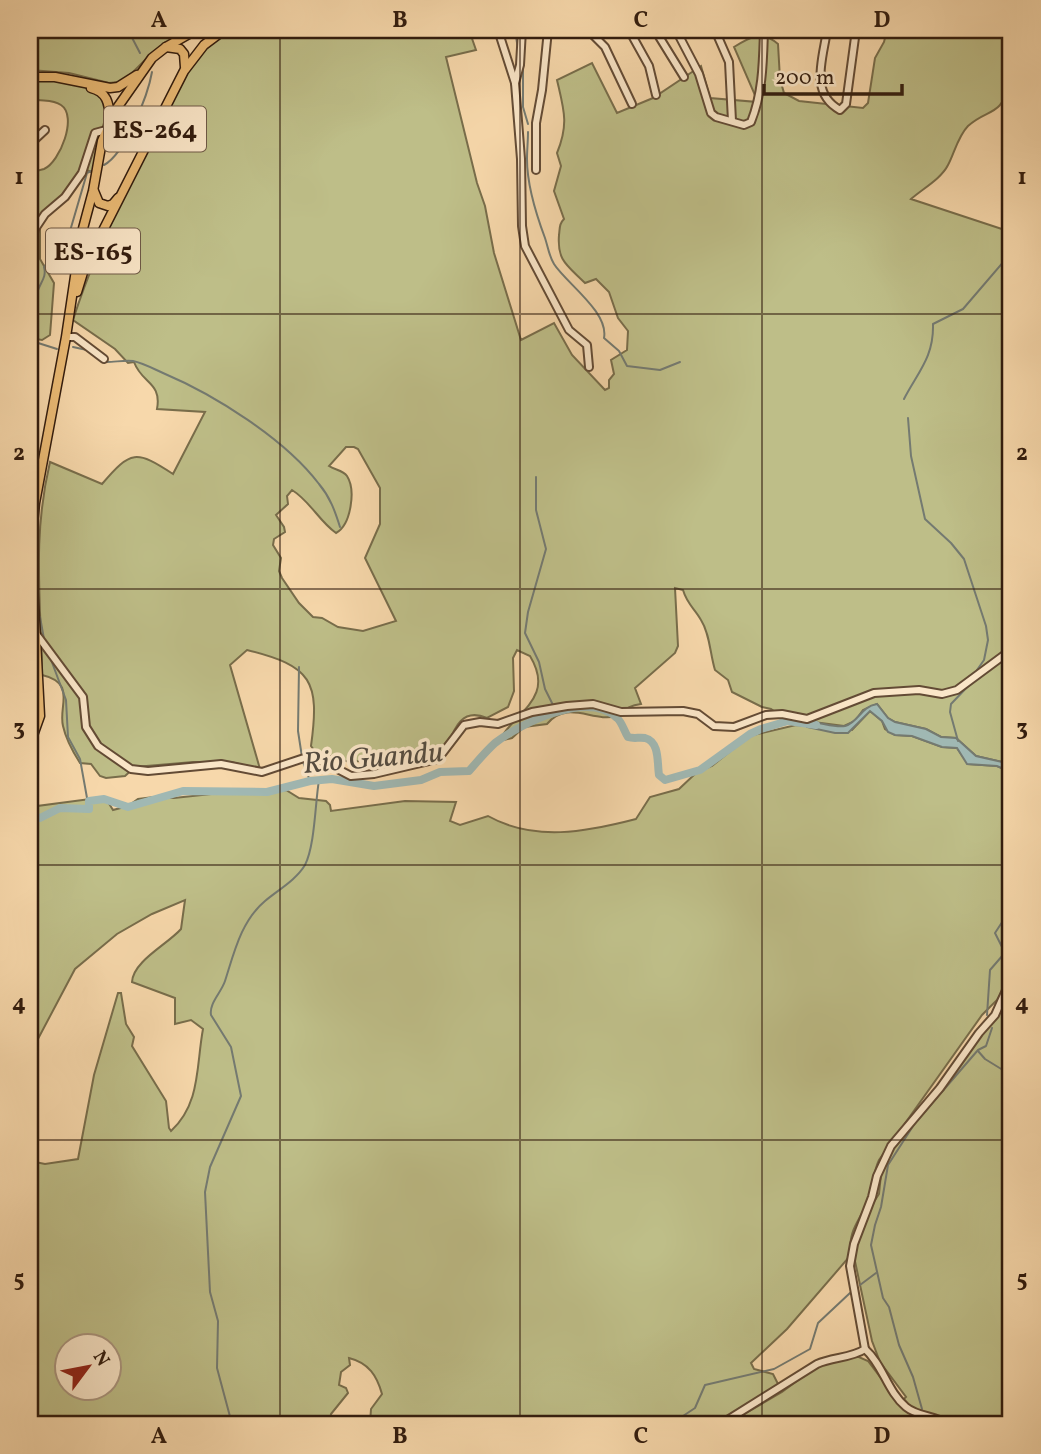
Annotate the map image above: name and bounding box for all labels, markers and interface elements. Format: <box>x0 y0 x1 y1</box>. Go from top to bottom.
text: A <box>151 5 167 37</box>
text: B <box>392 5 408 37</box>
text: C <box>634 5 648 37</box>
text: D <box>874 5 891 37</box>
scale bar <box>764 52 903 96</box>
text: 200 m <box>775 64 835 93</box>
road number: ES-264 <box>104 106 206 152</box>
text: 1 <box>14 162 24 194</box>
text: 1 <box>1017 162 1027 194</box>
road number: ES-165 <box>46 228 140 274</box>
text: 2 <box>13 438 25 470</box>
text: 2 <box>1016 438 1028 470</box>
text: 3 <box>13 713 25 745</box>
text: 3 <box>1016 713 1028 745</box>
water label: Rio Guandu <box>301 732 445 786</box>
text: 4 <box>12 988 26 1020</box>
text: 4 <box>1015 988 1029 1020</box>
text: 5 <box>13 1264 25 1296</box>
text: 5 <box>1016 1264 1028 1296</box>
north arrow <box>52 1332 122 1402</box>
text: N <box>86 1346 116 1372</box>
text: A <box>151 1421 167 1453</box>
text: B <box>392 1421 408 1453</box>
text: C <box>634 1421 648 1453</box>
text: D <box>874 1421 891 1453</box>

